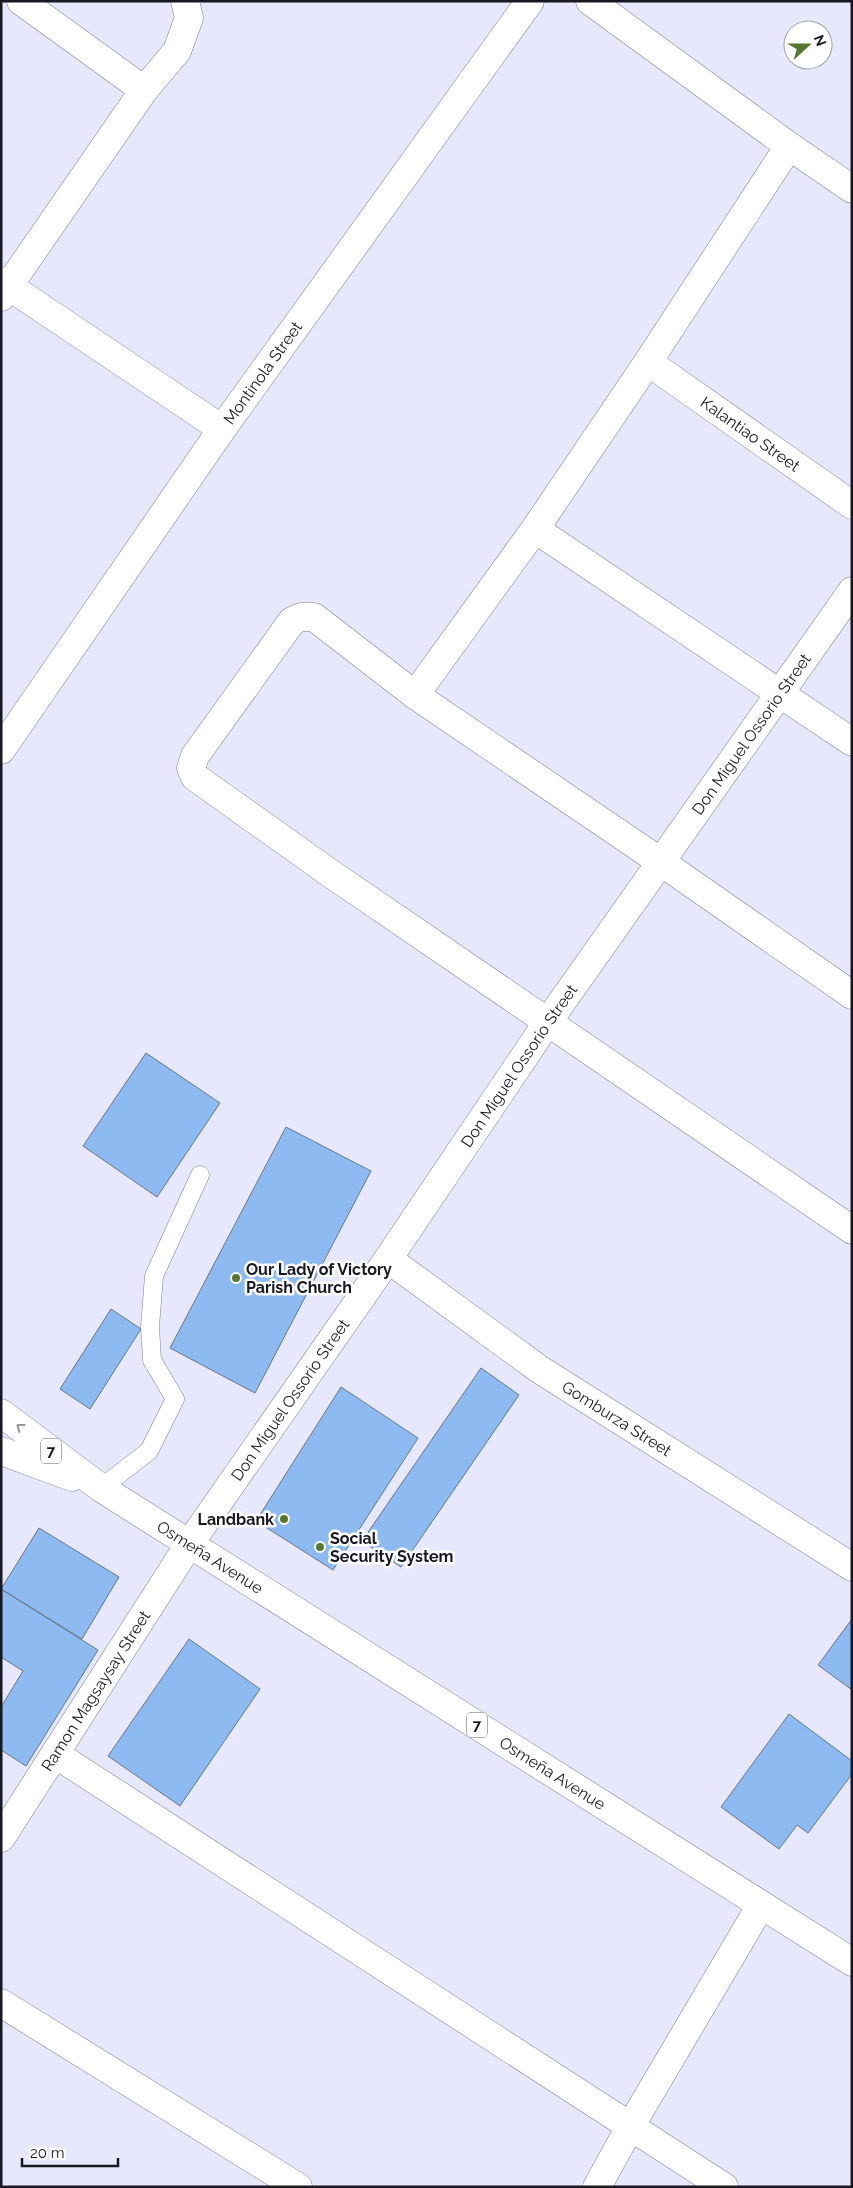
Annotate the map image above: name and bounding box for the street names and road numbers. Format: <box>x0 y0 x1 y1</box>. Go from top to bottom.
street label: Montinola Street <box>220 317 307 428</box>
street label: Kalantiao Street <box>697 393 804 476</box>
street label: Don Miguel Ossorio Street <box>688 649 815 818</box>
street label: Don Miguel Ossorio Street <box>457 980 582 1151</box>
street label: Don Miguel Ossorio Street <box>227 1315 354 1485</box>
street label: Gomburza Street <box>558 1377 675 1461</box>
road number: 7 <box>41 1438 61 1464</box>
street label: Osmeña Avenue <box>153 1517 266 1598</box>
street label: Ramon Magsaysay Street <box>37 1607 155 1775</box>
road number: 7 <box>467 1712 487 1738</box>
street label: Osmeña Avenue <box>496 1733 609 1814</box>

